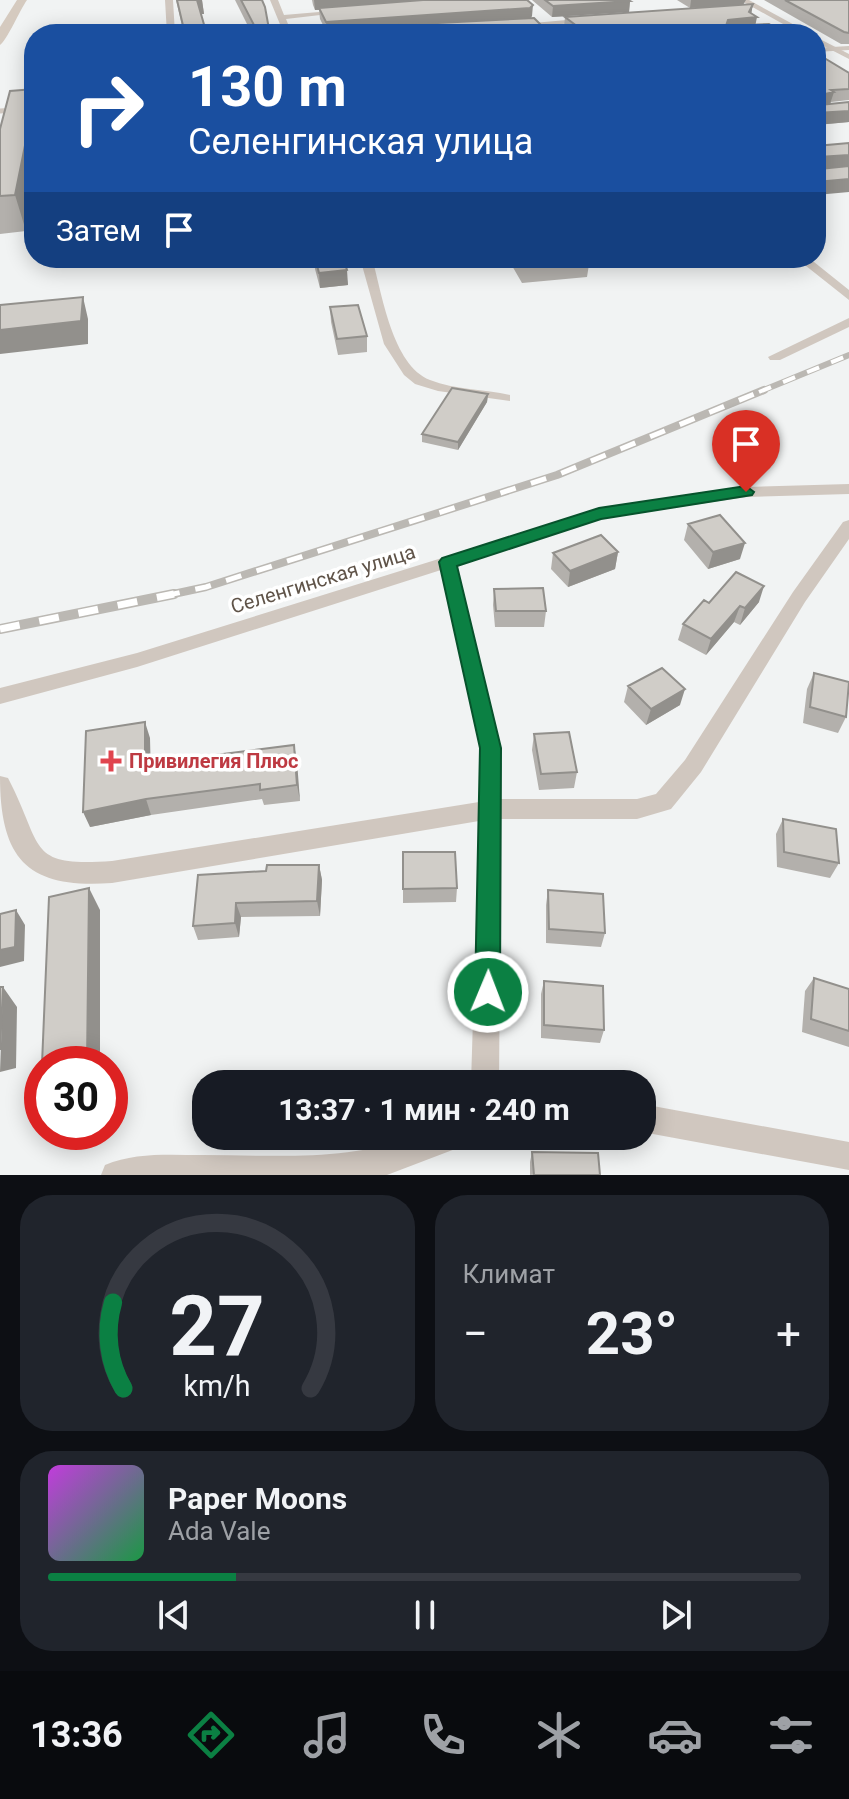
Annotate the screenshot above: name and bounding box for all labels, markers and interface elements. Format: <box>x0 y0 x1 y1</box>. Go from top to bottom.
text: 130 m <box>188 54 347 120</box>
icon: right <box>56 56 160 160</box>
text: Селенгинская улица <box>188 121 533 163</box>
icon: arrive <box>157 208 201 252</box>
text: Затем <box>56 213 141 248</box>
pin <box>712 410 780 492</box>
icon: arrive <box>724 422 768 466</box>
street label: Селенгинская улица <box>228 539 418 619</box>
place label: Привилегия Плюс <box>129 749 299 773</box>
marker: Привилегия Плюс <box>100 750 122 772</box>
position arrow <box>446 950 530 1034</box>
speed limit sign: 30 <box>24 1046 128 1150</box>
text: 13:37 · 1 мин · 240 m <box>278 1092 570 1127</box>
text: Климат <box>463 1259 555 1289</box>
text: 27 <box>170 1278 265 1375</box>
text: 23° <box>586 1298 678 1369</box>
text: − <box>463 1308 488 1360</box>
text: + <box>776 1308 801 1360</box>
text: km/h <box>184 1369 251 1403</box>
text: Paper Moons <box>168 1481 347 1516</box>
text: Ada Vale <box>168 1516 270 1546</box>
icon: previous <box>152 1593 196 1637</box>
icon: pause <box>403 1593 447 1637</box>
icon: next <box>654 1593 698 1637</box>
icon: directions <box>183 1707 239 1763</box>
icon: music <box>299 1707 355 1763</box>
icon: phone <box>415 1707 471 1763</box>
icon: climate <box>531 1707 587 1763</box>
icon: car <box>647 1707 703 1763</box>
icon: filters <box>763 1707 819 1763</box>
text: 13:36 <box>30 1714 123 1756</box>

